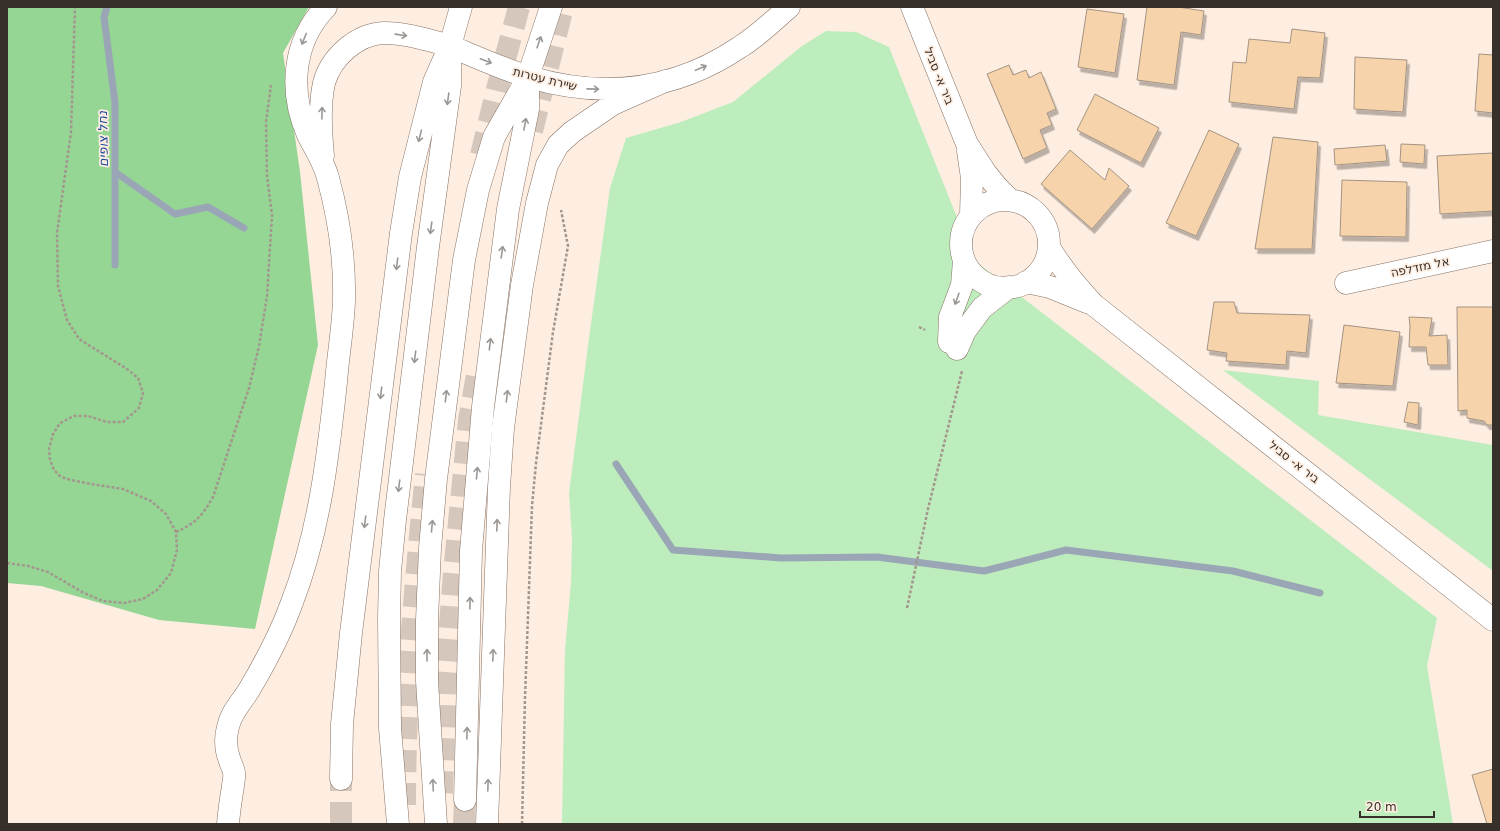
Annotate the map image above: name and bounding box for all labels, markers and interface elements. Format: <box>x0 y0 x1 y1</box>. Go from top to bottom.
one-way arrow <box>395 31 408 39</box>
one-way arrow <box>300 33 308 45</box>
one-way arrow <box>536 36 544 48</box>
street label: ביר א- סביל <box>921 45 957 107</box>
one-way arrow <box>479 57 491 65</box>
street label: שיירת עטרות <box>511 64 579 94</box>
one-way arrow <box>695 64 707 72</box>
one-way arrow <box>586 85 599 93</box>
one-way arrow <box>444 92 452 105</box>
one-way arrow <box>318 107 326 120</box>
water label: נחל צופים <box>95 110 111 167</box>
one-way arrow <box>521 117 529 130</box>
one-way arrow <box>416 130 423 143</box>
one-way arrow <box>427 221 435 234</box>
one-way arrow <box>498 245 506 258</box>
street label: אל מזדלפה <box>1389 254 1451 280</box>
one-way arrow <box>393 257 401 270</box>
one-way arrow <box>953 292 960 305</box>
one-way arrow <box>487 338 494 351</box>
one-way arrow <box>411 350 419 363</box>
one-way arrow <box>377 386 385 399</box>
one-way arrow <box>442 390 450 403</box>
one-way arrow <box>503 390 511 403</box>
street label: ביר א- סביל <box>1266 438 1322 486</box>
one-way arrow <box>474 467 481 480</box>
one-way arrow <box>395 479 403 492</box>
one-way arrow <box>361 515 369 528</box>
one-way arrow <box>428 519 436 532</box>
one-way arrow <box>494 519 501 532</box>
one-way arrow <box>466 597 474 610</box>
one-way arrow <box>423 649 431 662</box>
one-way arrow <box>489 649 496 662</box>
one-way arrow <box>463 727 470 740</box>
one-way arrow <box>429 779 437 792</box>
one-way arrow <box>484 779 492 792</box>
scale bar <box>1360 793 1434 819</box>
text: 20 m <box>1366 800 1397 814</box>

